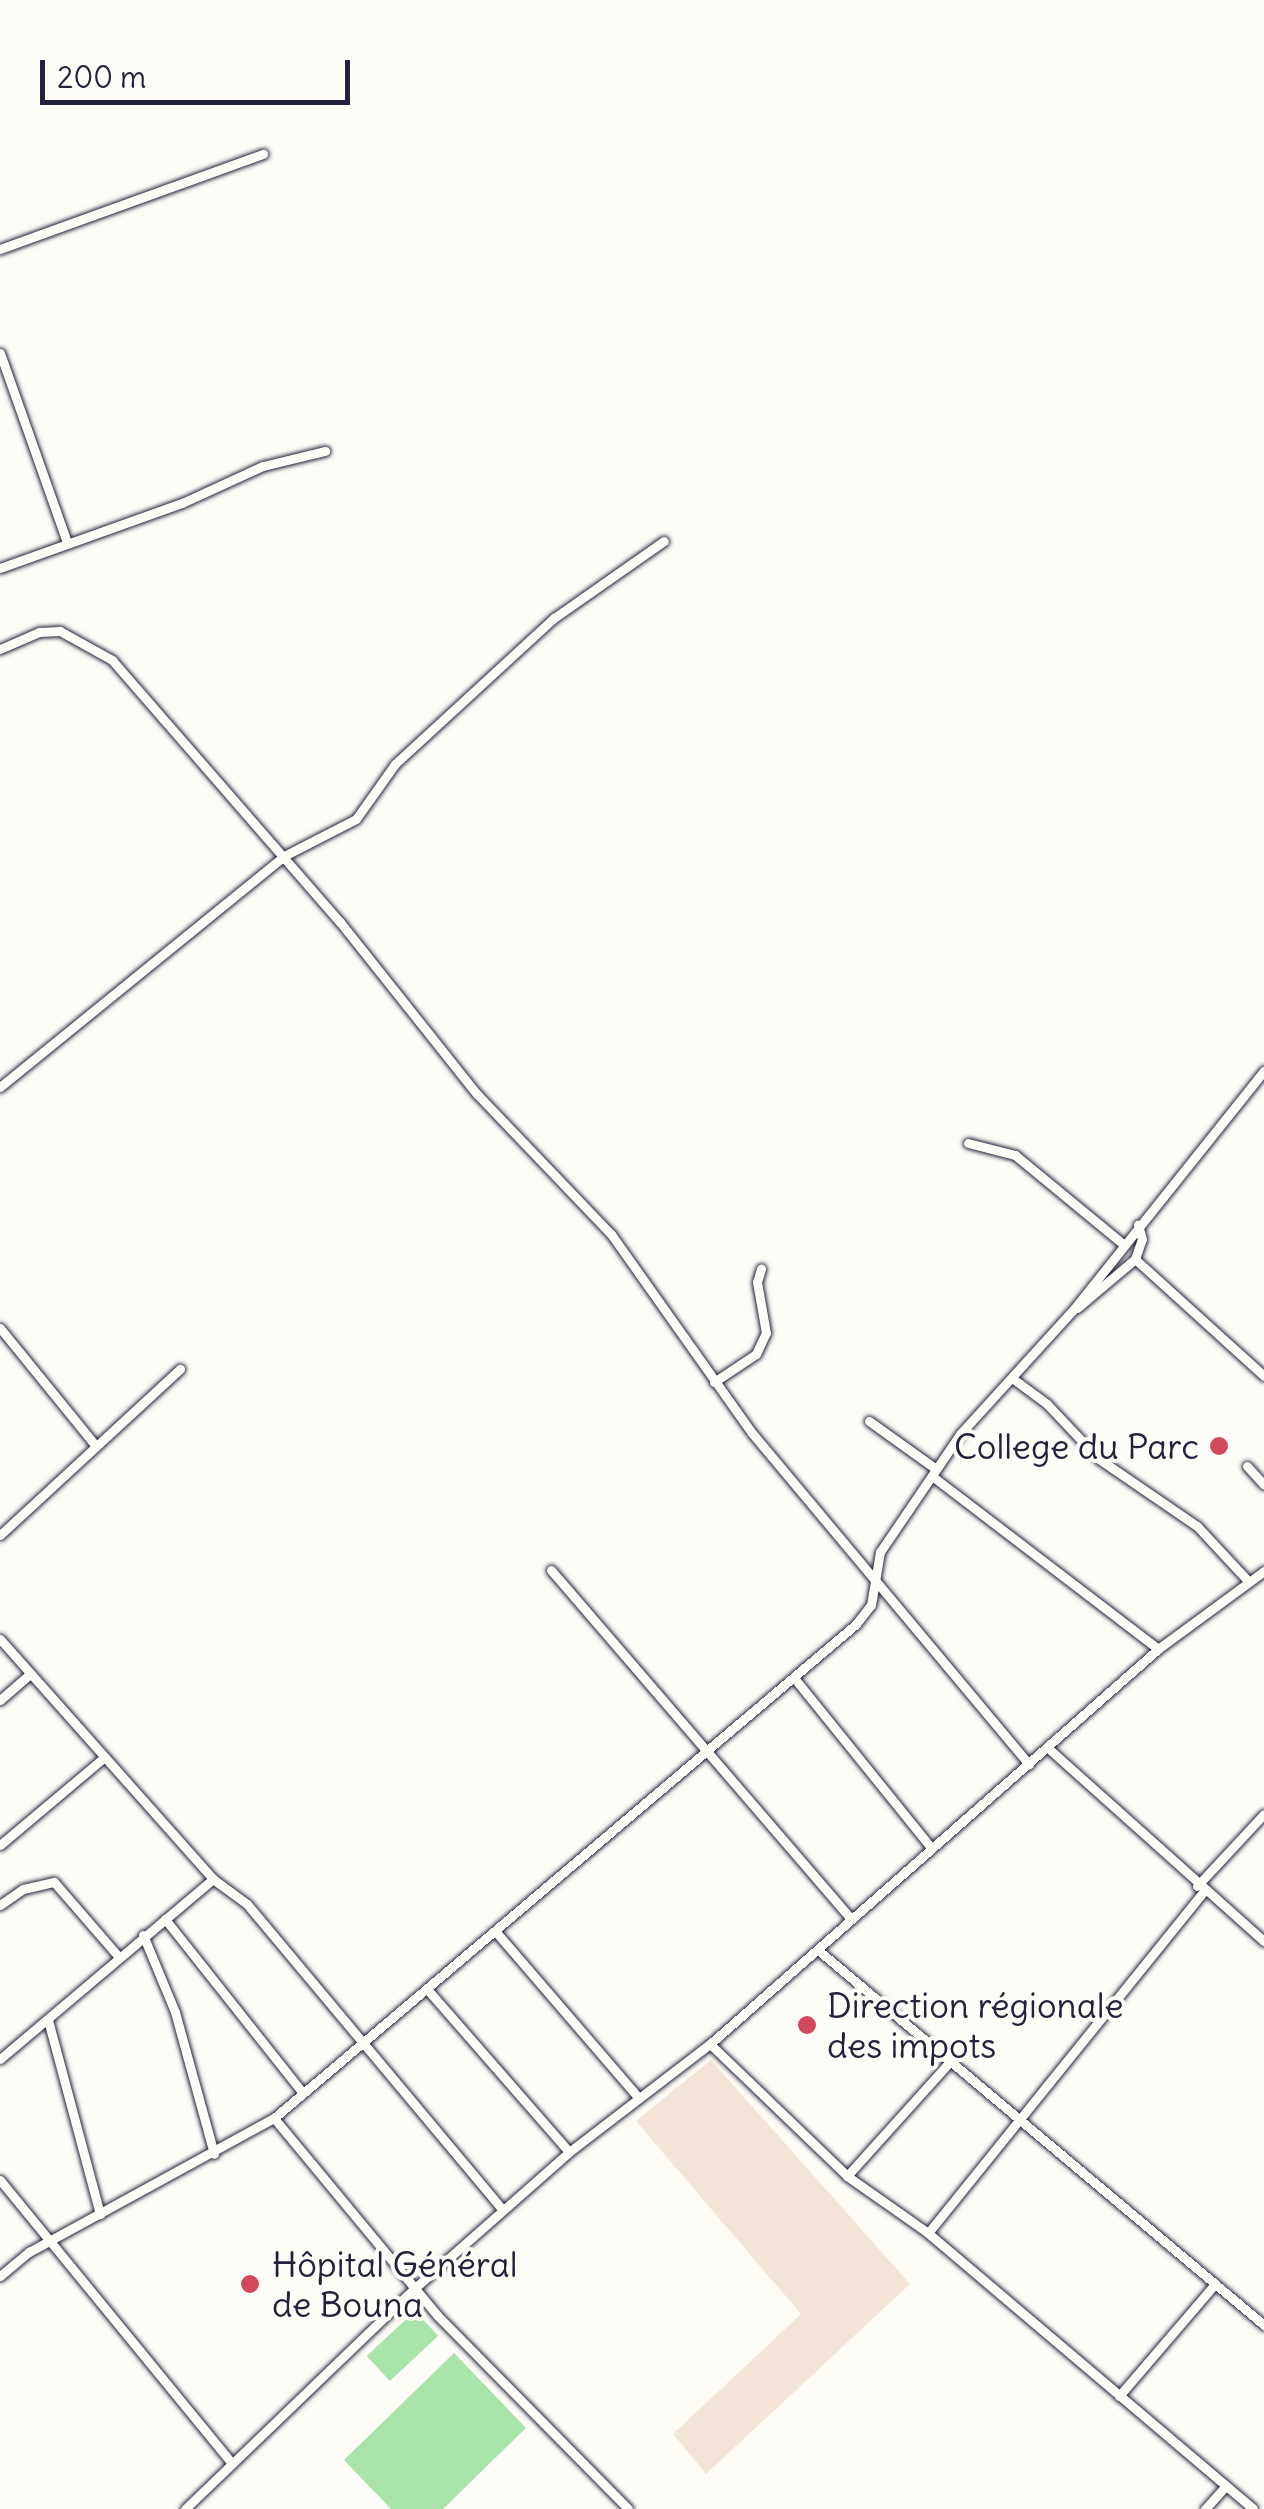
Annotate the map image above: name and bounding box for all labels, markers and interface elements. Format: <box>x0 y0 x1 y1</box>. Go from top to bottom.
scale bar <box>45 40 355 102</box>
text: 200 m <box>57 58 146 96</box>
place label: College du Parc <box>954 1425 1199 1467</box>
marker: College du Parc <box>1208 1435 1230 1457</box>
place label: Direction régionale des impots <box>827 1984 1124 2066</box>
marker: Direction régionale des impots <box>796 2014 818 2036</box>
place label: Hôpital Général de Bouna <box>272 2243 518 2325</box>
marker: Hôpital Général de Bouna <box>237 2271 263 2297</box>

